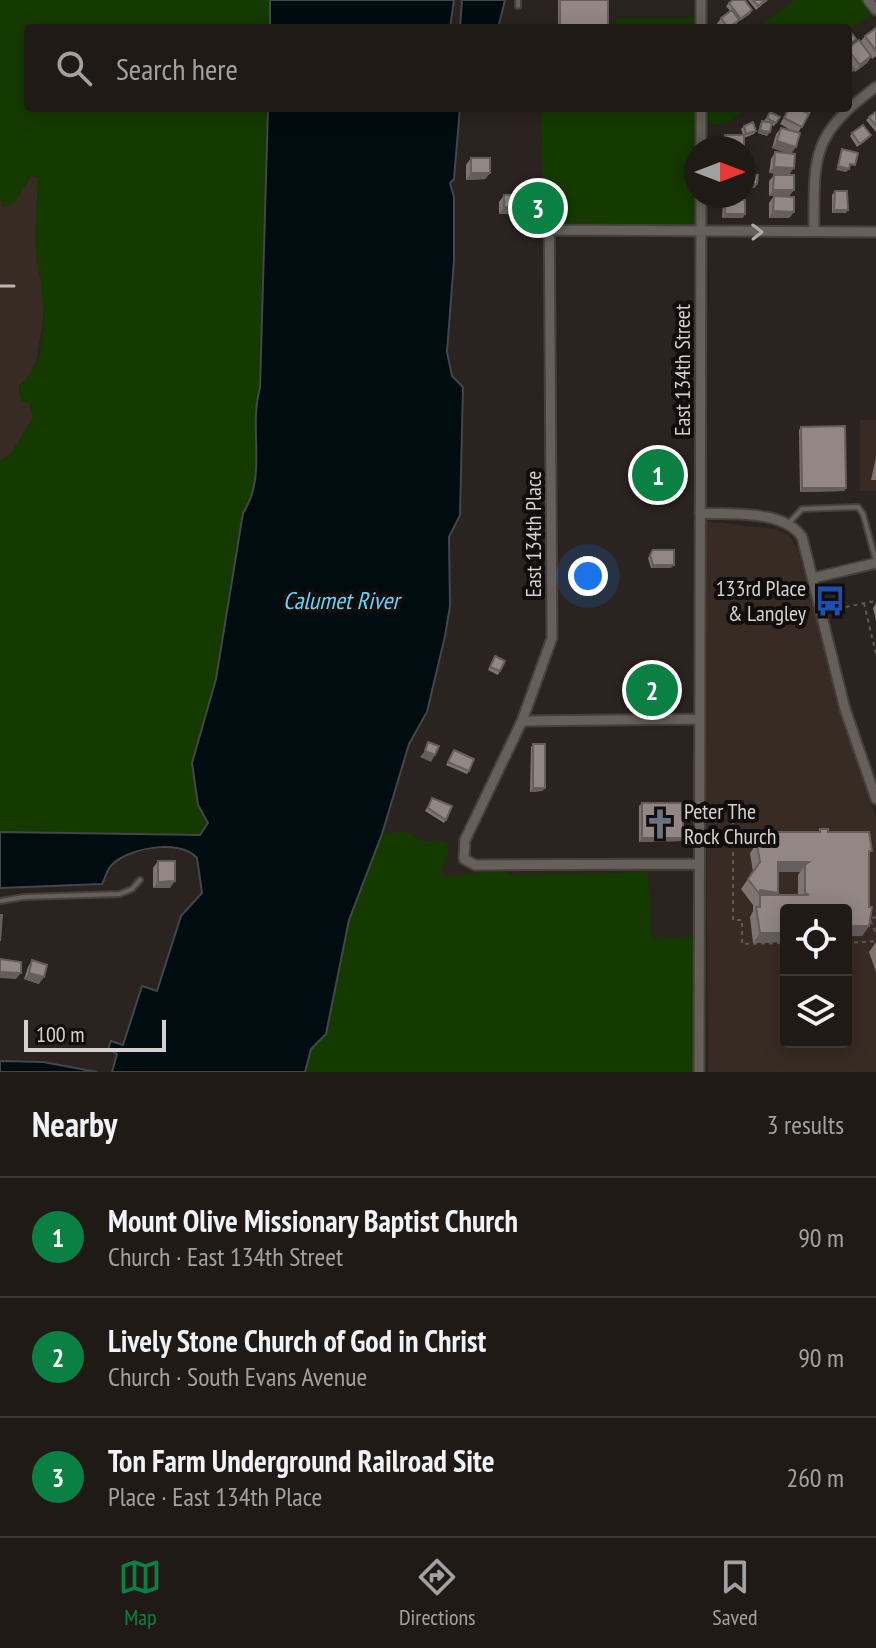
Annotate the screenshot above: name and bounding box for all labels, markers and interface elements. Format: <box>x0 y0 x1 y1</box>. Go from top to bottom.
search box <box>24 24 852 112</box>
icon: search <box>52 46 96 90</box>
text: Search here <box>116 49 238 88</box>
north arrow <box>684 136 756 208</box>
pin: 3 <box>512 178 564 238</box>
one-way arrow <box>751 224 764 241</box>
street label: East 134th Street <box>668 304 696 436</box>
pin: 1 <box>632 445 684 505</box>
street label: East 134th Place <box>519 471 547 597</box>
your location <box>568 556 608 596</box>
place label: 133rd Place & Langley <box>716 574 807 627</box>
bus stop icon: 133rd Place & Langley <box>813 584 847 618</box>
water label: Calumet River <box>283 585 402 616</box>
pin: 2 <box>626 660 678 720</box>
place label: Peter The Rock Church <box>684 797 777 850</box>
church icon: Peter The Rock Church <box>643 807 677 841</box>
map controls <box>780 904 852 1048</box>
button: locate <box>780 904 852 976</box>
button: layers <box>780 976 852 1048</box>
scale bar <box>24 1016 166 1052</box>
text: 100 m <box>36 1020 85 1048</box>
text: Nearby <box>32 1102 117 1146</box>
text: 3 results <box>767 1108 844 1141</box>
text: Mount Olive Missionary Baptist Church <box>108 1201 518 1240</box>
text: 1 <box>52 1221 64 1254</box>
text: 90 m <box>798 1221 844 1254</box>
text: Church · East 134th Street <box>108 1240 343 1273</box>
text: Lively Stone Church of God in Christ <box>108 1321 486 1360</box>
text: 2 <box>52 1341 64 1374</box>
text: 90 m <box>798 1341 844 1374</box>
text: Church · South Evans Avenue <box>108 1360 367 1393</box>
text: Ton Farm Underground Railroad Site <box>108 1441 495 1480</box>
text: 3 <box>52 1461 64 1494</box>
text: 260 m <box>786 1461 844 1494</box>
text: Place · East 134th Place <box>108 1480 322 1513</box>
tab: Map <box>118 1555 162 1631</box>
tab: Directions <box>399 1555 476 1631</box>
tab: Saved <box>712 1555 758 1631</box>

